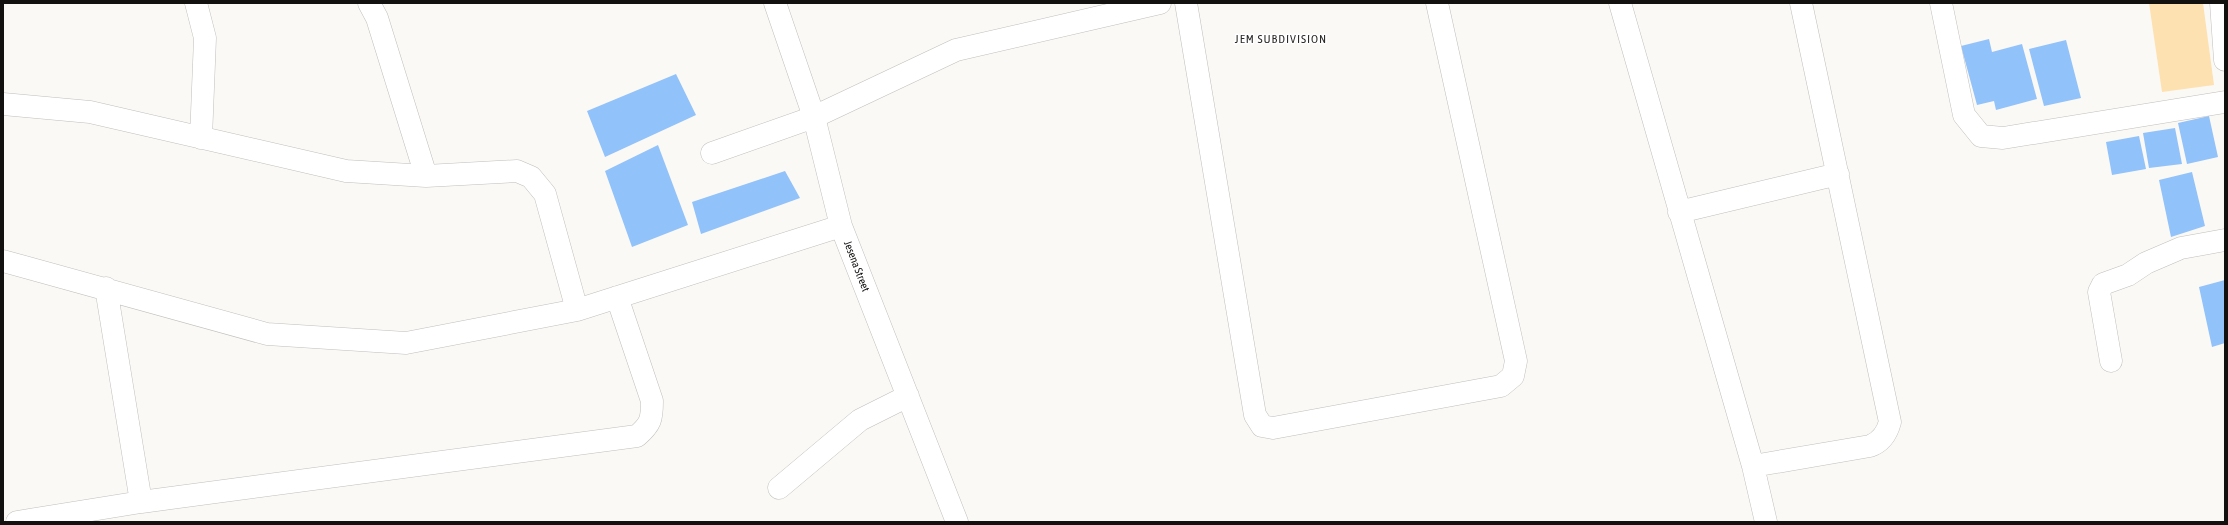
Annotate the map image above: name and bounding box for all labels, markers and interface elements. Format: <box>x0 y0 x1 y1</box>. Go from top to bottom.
district label: JEM SUBDIVISION <box>1235 32 1327 46</box>
street label: Jesena Street <box>842 239 872 293</box>

